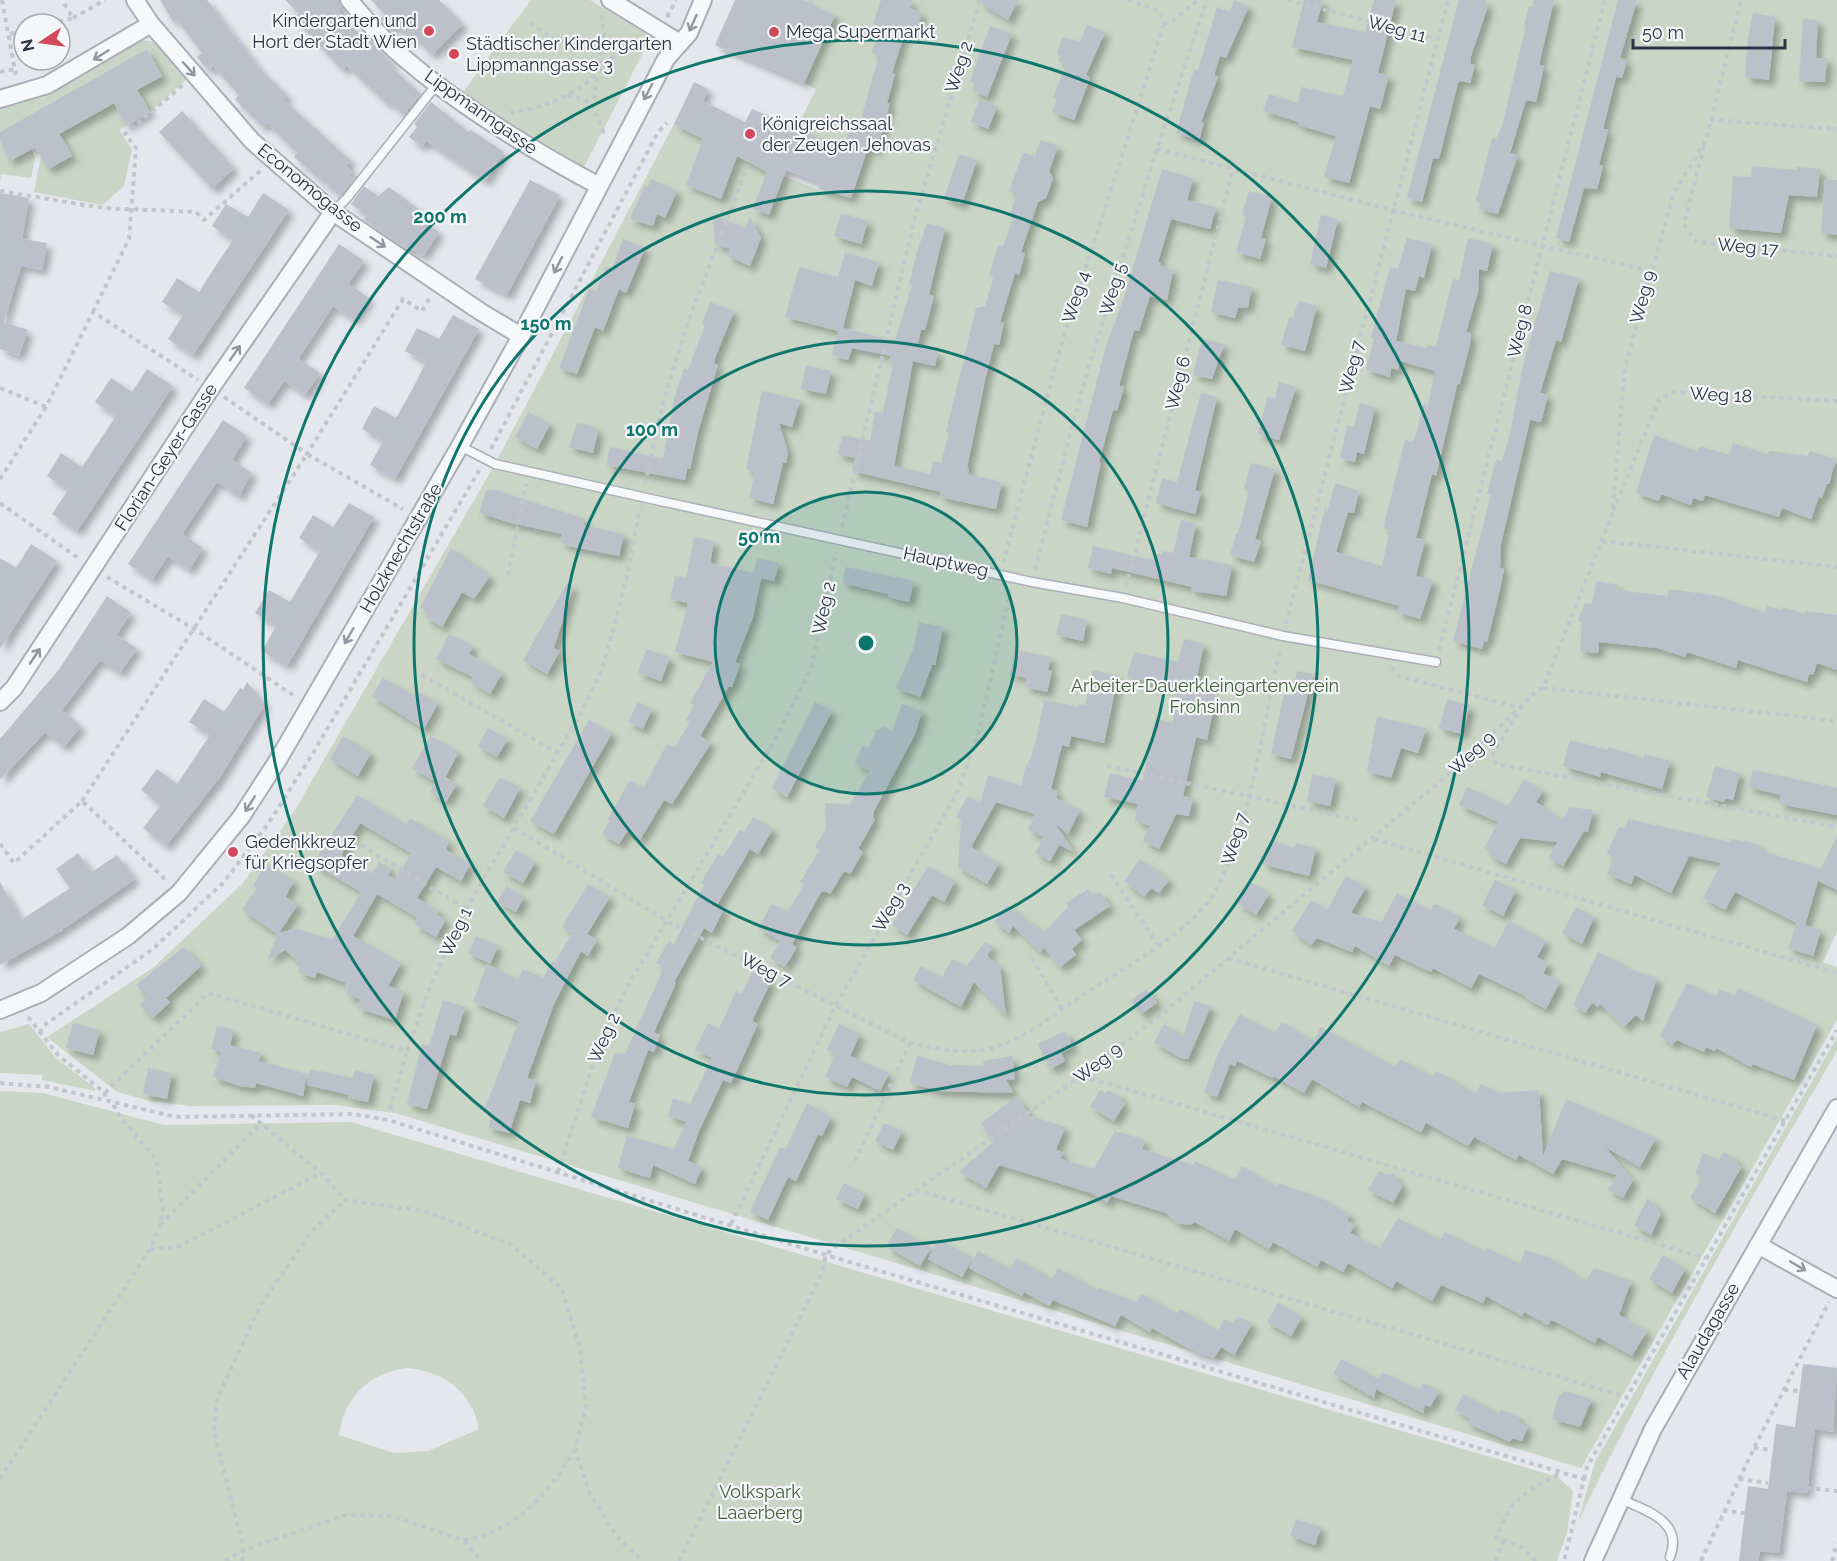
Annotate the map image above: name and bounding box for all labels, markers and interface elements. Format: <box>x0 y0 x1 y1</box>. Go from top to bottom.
place label: Kindergarten und Hort der Stadt Wien <box>252 10 417 52</box>
street label: Weg 11 <box>1366 11 1429 46</box>
north arrow <box>12 12 72 72</box>
scale bar <box>1633 12 1784 50</box>
one-way arrow <box>687 13 699 31</box>
place label: Mega Supermarkt <box>786 21 936 42</box>
text: 50 m <box>1642 22 1684 43</box>
marker: Kindergarten und Hort der Stadt Wien <box>422 24 436 38</box>
marker: Mega Supermarkt <box>767 25 781 39</box>
place label: Städtischer Kindergarten Lippmanngasse 3 <box>466 33 672 75</box>
text: N <box>17 37 39 53</box>
street label: Weg 2 <box>940 38 977 95</box>
marker: Städtischer Kindergarten Lippmanngasse 3 <box>447 47 461 61</box>
one-way arrow <box>93 50 110 62</box>
one-way arrow <box>183 61 196 77</box>
street label: Lippmanngasse <box>421 65 542 159</box>
one-way arrow <box>642 83 654 100</box>
place label: Königreichssaal der Zeugen Jehovas <box>762 113 931 155</box>
marker: Königreichssaal der Zeugen Jehovas <box>743 127 757 141</box>
street label: Economogasse <box>254 139 367 236</box>
text: 200 m <box>413 206 467 227</box>
street label: Weg 17 <box>1717 233 1780 260</box>
one-way arrow <box>370 236 386 248</box>
one-way arrow <box>552 255 563 273</box>
street label: Weg 5 <box>1095 260 1130 318</box>
street label: Weg 4 <box>1057 268 1094 326</box>
street label: Weg 9 <box>1625 268 1660 326</box>
street label: Weg 8 <box>1503 302 1536 360</box>
text: 150 m <box>521 313 572 334</box>
street label: Weg 7 <box>1335 338 1368 395</box>
one-way arrow <box>230 345 242 362</box>
street label: Weg 6 <box>1161 354 1194 412</box>
street label: Florian-Geyer-Gasse <box>110 379 221 534</box>
street label: Weg 18 <box>1689 382 1753 407</box>
text: 100 m <box>626 419 678 440</box>
street label: Holzknechtstraße <box>355 479 446 616</box>
text: 50 m <box>738 526 780 547</box>
street label: Hauptweg <box>902 542 991 581</box>
street label: Weg 2 <box>808 580 839 636</box>
one-way arrow <box>343 627 355 644</box>
centre of rings <box>856 633 876 653</box>
one-way arrow <box>29 648 41 665</box>
park label: Arbeiter-Dauerkleingartenverein Frohsinn <box>1071 675 1339 717</box>
street label: Weg 9 <box>1444 727 1499 779</box>
one-way arrow <box>243 795 255 812</box>
street label: Weg 7 <box>1217 810 1252 868</box>
place label: Gedenkkreuz für Kriegsopfer <box>245 831 369 873</box>
marker: Gedenkkreuz für Kriegsopfer <box>226 845 240 859</box>
street label: Weg 3 <box>868 878 913 935</box>
street label: Weg 1 <box>435 904 476 960</box>
street label: Weg 7 <box>738 948 795 991</box>
street label: Weg 2 <box>583 1009 624 1066</box>
street label: Weg 9 <box>1070 1038 1126 1087</box>
one-way arrow <box>1789 1260 1806 1272</box>
street label: Alaudagasse <box>1672 1279 1744 1383</box>
park label: Volkspark Laaerberg <box>717 1481 803 1523</box>

